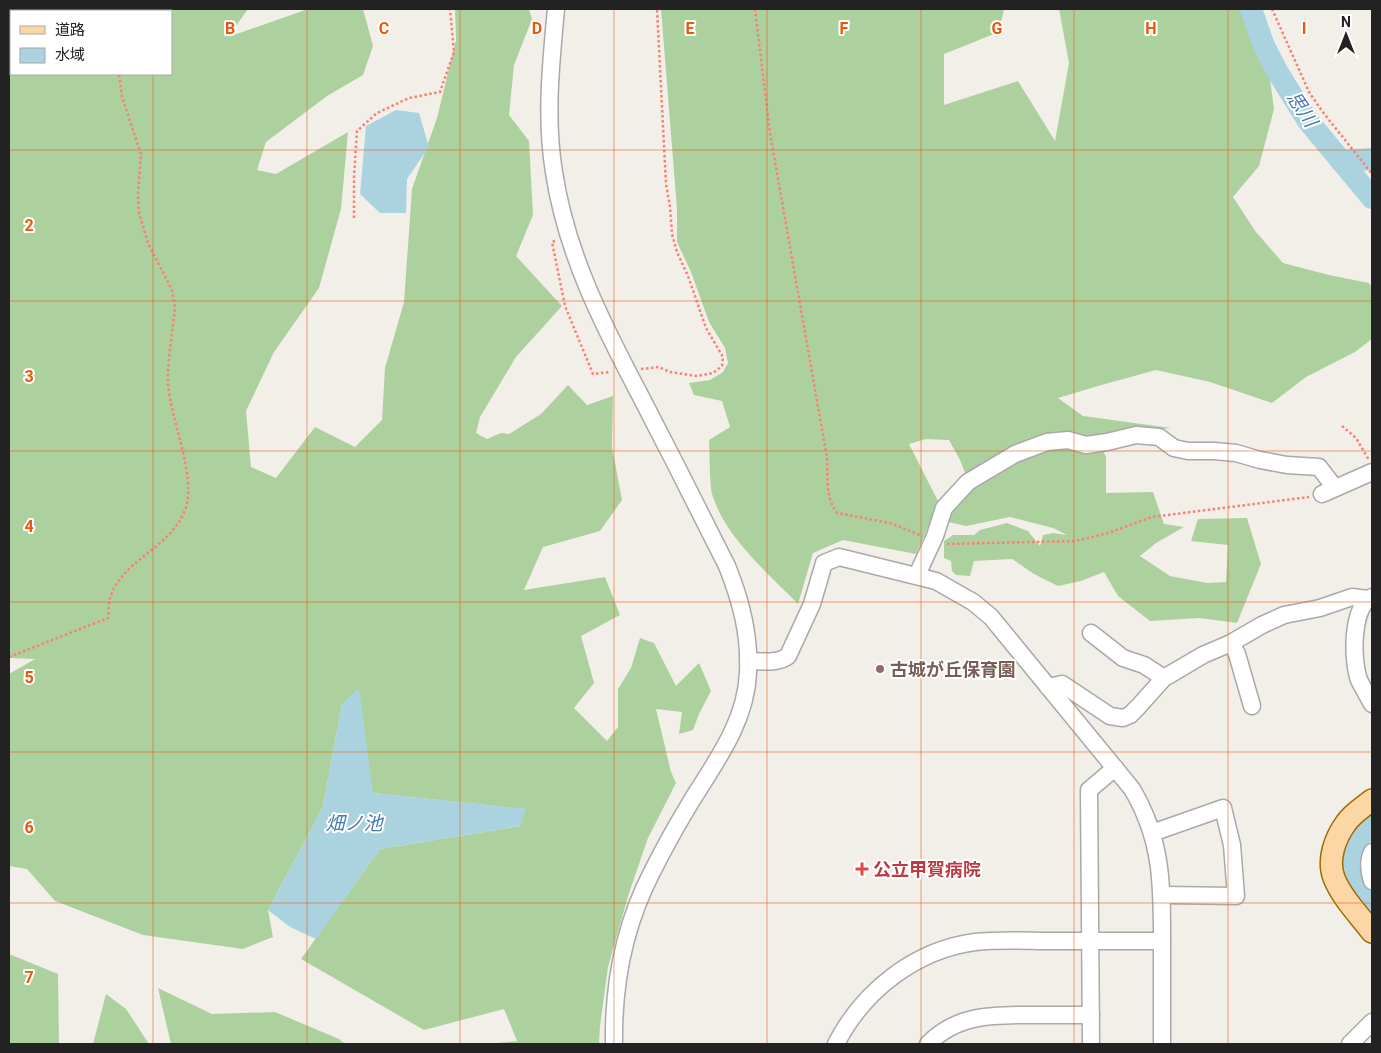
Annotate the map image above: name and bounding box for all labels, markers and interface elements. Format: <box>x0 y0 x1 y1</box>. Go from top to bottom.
legend <box>10 10 172 75</box>
north arrow <box>1321 10 1371 60</box>
text: N <box>1341 14 1351 30</box>
text: B <box>225 19 235 38</box>
text: C <box>379 19 389 38</box>
text: D <box>532 19 542 38</box>
text: E <box>686 19 695 38</box>
text: F <box>840 19 849 38</box>
text: G <box>992 19 1003 38</box>
text: H <box>1145 19 1157 38</box>
text: I <box>1302 19 1306 38</box>
text: 道路 <box>55 21 85 39</box>
text: 水域 <box>55 46 85 64</box>
water label: 思川 <box>1282 87 1323 133</box>
text: 2 <box>24 216 34 235</box>
text: 3 <box>24 367 34 386</box>
text: 4 <box>24 517 34 536</box>
place label: 古城が丘保育園 <box>890 659 1016 680</box>
marker: 古城が丘保育園 <box>874 663 886 675</box>
text: 5 <box>24 668 34 687</box>
water label: 畑ノ池 <box>325 812 384 835</box>
text: 6 <box>24 818 34 837</box>
place label: 公立甲賀病院 <box>873 859 981 880</box>
marker: 公立甲賀病院 <box>855 862 869 876</box>
text: 7 <box>24 968 34 987</box>

